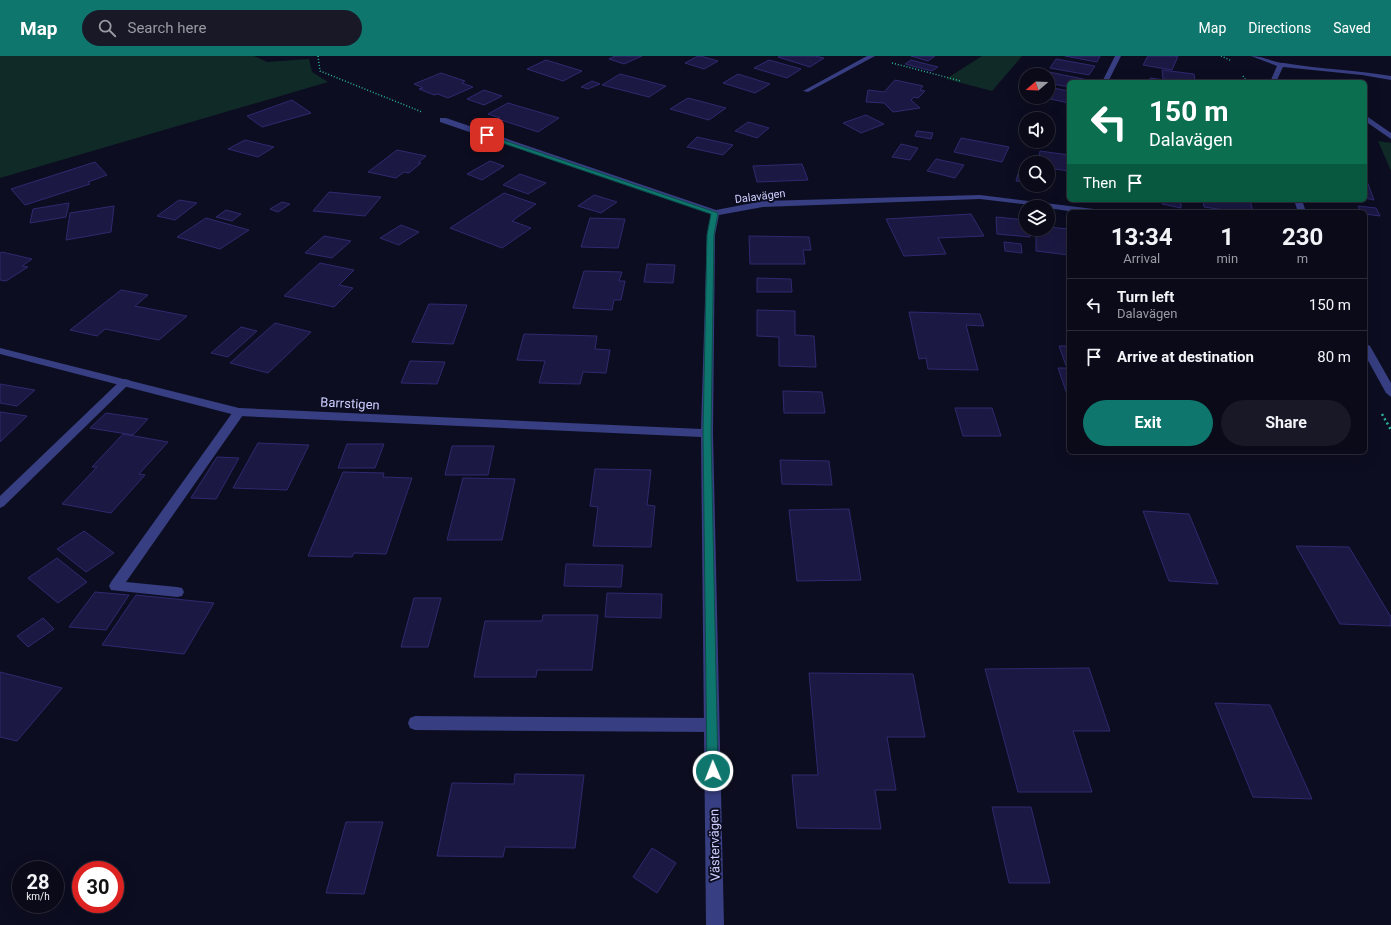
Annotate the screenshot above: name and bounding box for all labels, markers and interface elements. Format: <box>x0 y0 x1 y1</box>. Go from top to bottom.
search box <box>82 10 362 46</box>
text: Map <box>20 17 58 40</box>
icon: search <box>96 17 118 39</box>
text: Search here <box>128 19 206 37</box>
text: Map <box>1199 20 1226 36</box>
text: Directions <box>1248 20 1311 36</box>
text: Saved <box>1333 20 1371 36</box>
north arrow <box>1019 68 1055 104</box>
map controls <box>1019 68 1055 236</box>
text: 150 m <box>1149 95 1228 128</box>
icon: left <box>1083 96 1135 148</box>
button: sound <box>1019 112 1055 148</box>
pin <box>470 118 504 152</box>
icon: arrive <box>476 124 498 146</box>
text: Dalavägen <box>1149 129 1233 150</box>
button: search <box>1019 156 1055 192</box>
icon: arrive <box>1124 172 1146 194</box>
text: Then <box>1083 174 1116 192</box>
street label: Dalavägen <box>734 187 786 206</box>
button: layers <box>1019 200 1055 236</box>
text: 13:34 <box>1111 223 1173 251</box>
text: 1 <box>1220 223 1234 251</box>
text: 230 <box>1282 223 1323 251</box>
text: Arrival <box>1123 251 1160 266</box>
text: min <box>1216 251 1238 266</box>
text: m <box>1297 251 1308 266</box>
text: Turn left <box>1117 288 1174 306</box>
icon: left <box>1083 294 1105 316</box>
text: 150 m <box>1309 296 1351 314</box>
text: Dalavägen <box>1117 306 1177 321</box>
icon: arrive <box>1083 346 1105 368</box>
text: Arrive at destination <box>1117 348 1254 366</box>
text: 80 m <box>1317 348 1351 366</box>
street label: Barrstigen <box>320 394 380 413</box>
button: Exit <box>1083 400 1213 446</box>
button: Share <box>1221 400 1351 446</box>
position arrow <box>692 750 734 792</box>
street label: Västervägen <box>706 809 723 881</box>
speed limit sign: 30 <box>72 861 124 913</box>
text: 28 <box>27 870 49 894</box>
text: km/h <box>26 891 50 902</box>

